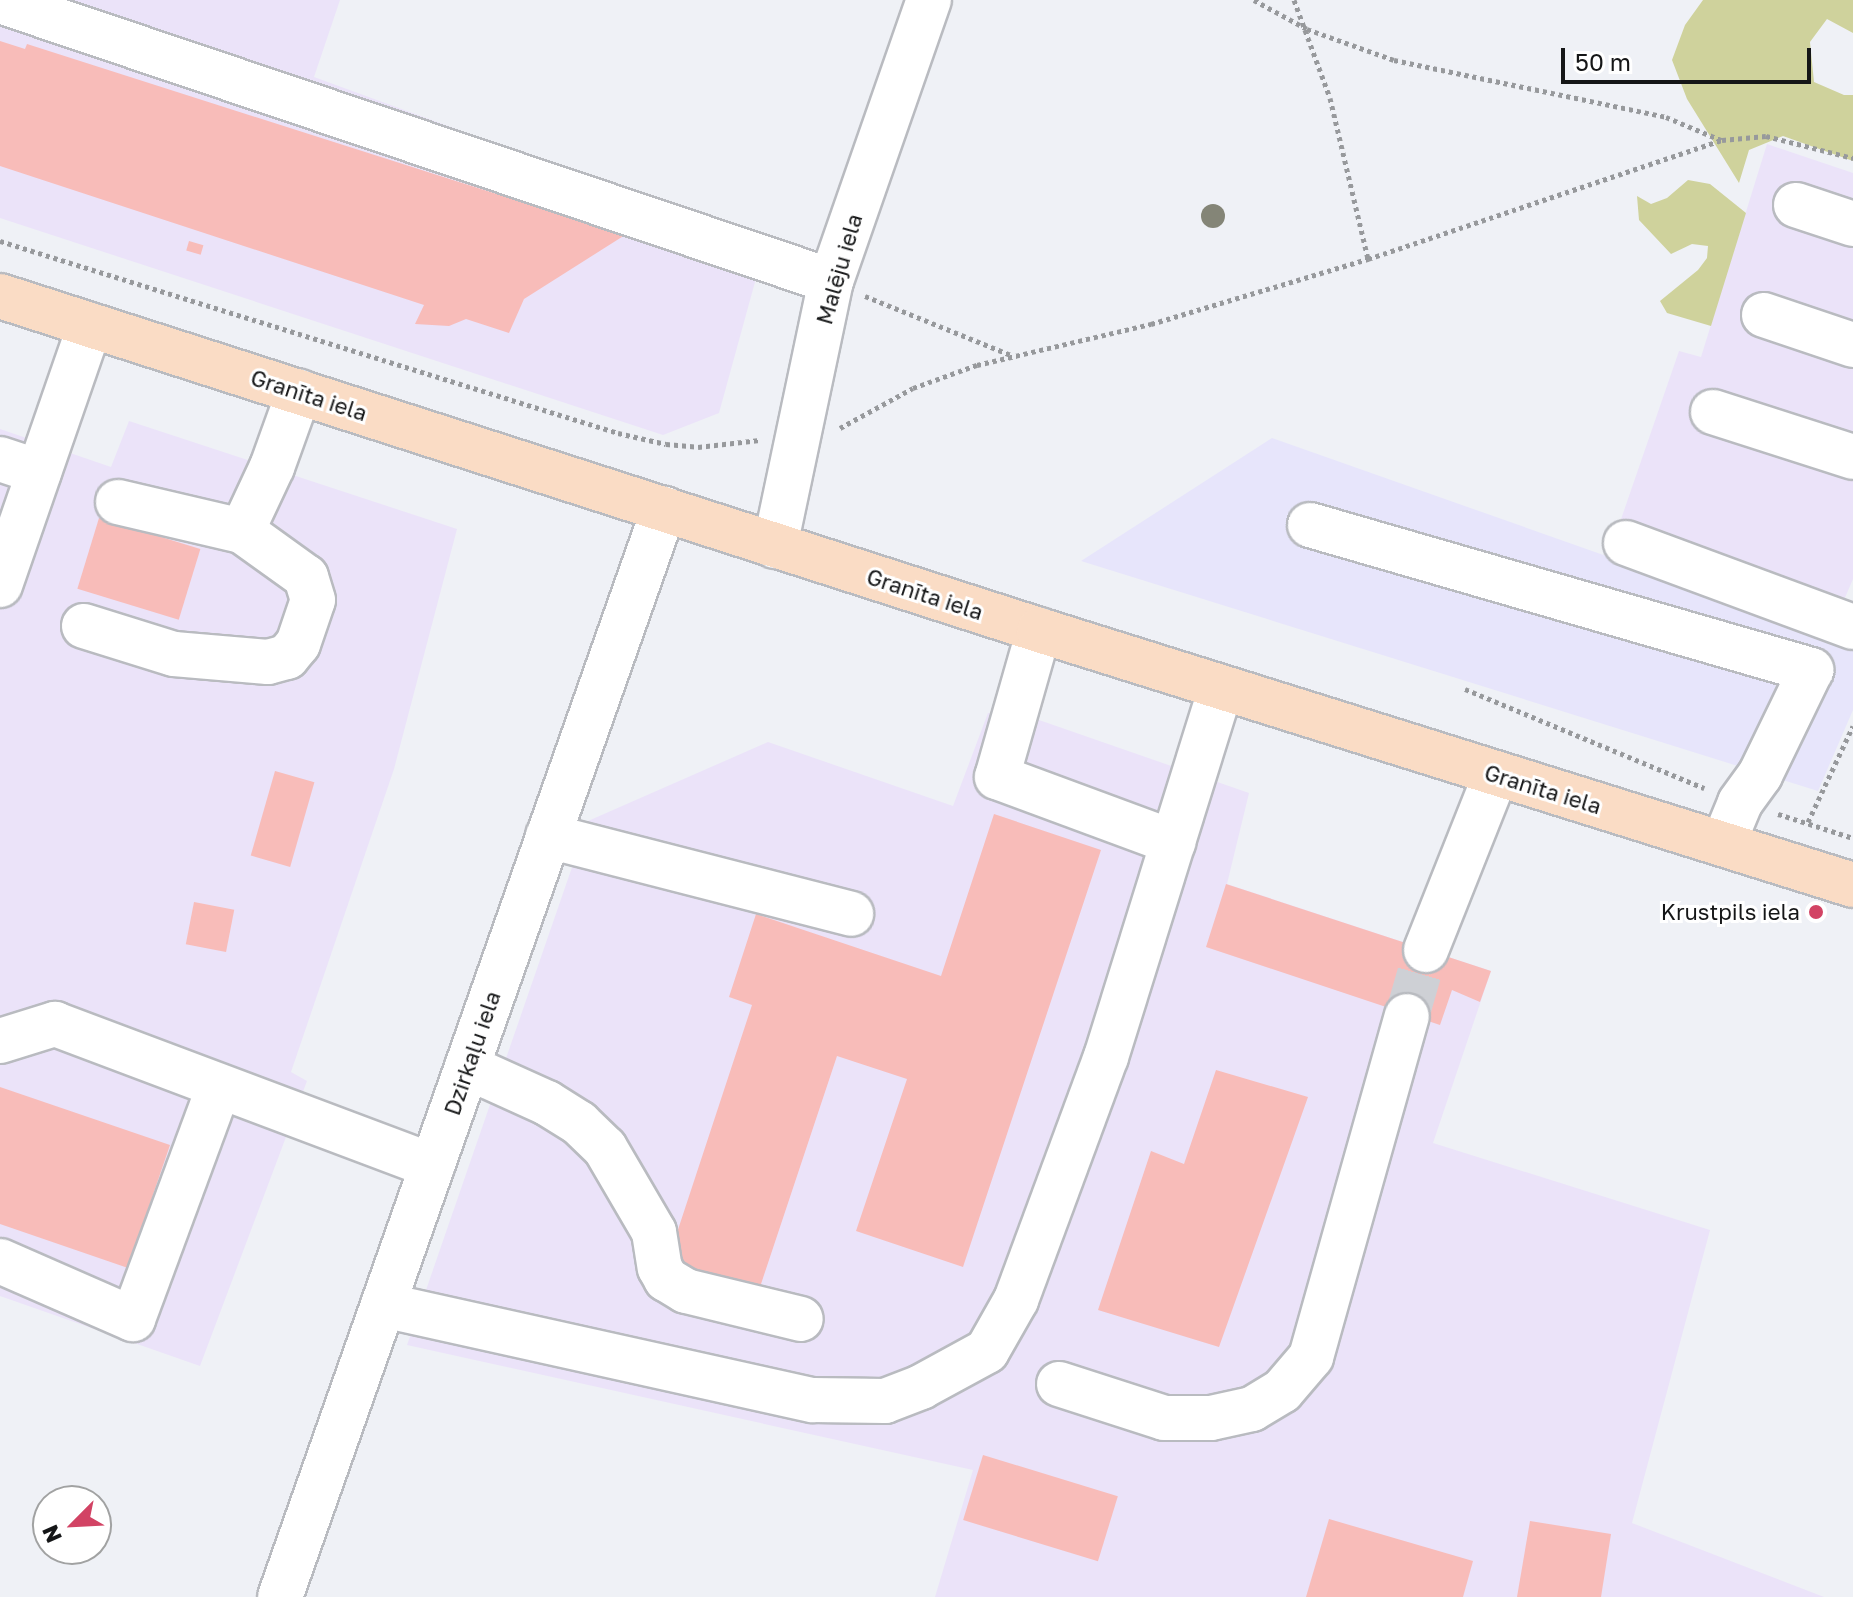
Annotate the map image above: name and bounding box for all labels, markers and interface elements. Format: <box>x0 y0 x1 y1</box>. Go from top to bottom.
scale bar <box>1565 32 1815 82</box>
text: 50 m <box>1575 47 1631 76</box>
street label: Malēju iela <box>811 211 867 327</box>
street label: Granīta iela <box>248 364 370 426</box>
street label: Granīta iela <box>864 563 986 625</box>
street label: Granīta iela <box>1481 759 1605 819</box>
place label: Krustpils iela <box>1661 899 1800 925</box>
marker: Krustpils iela <box>1807 903 1825 921</box>
street label: Dzirkaļu iela <box>438 987 506 1119</box>
north arrow <box>32 1485 112 1565</box>
text: N <box>36 1521 67 1547</box>

